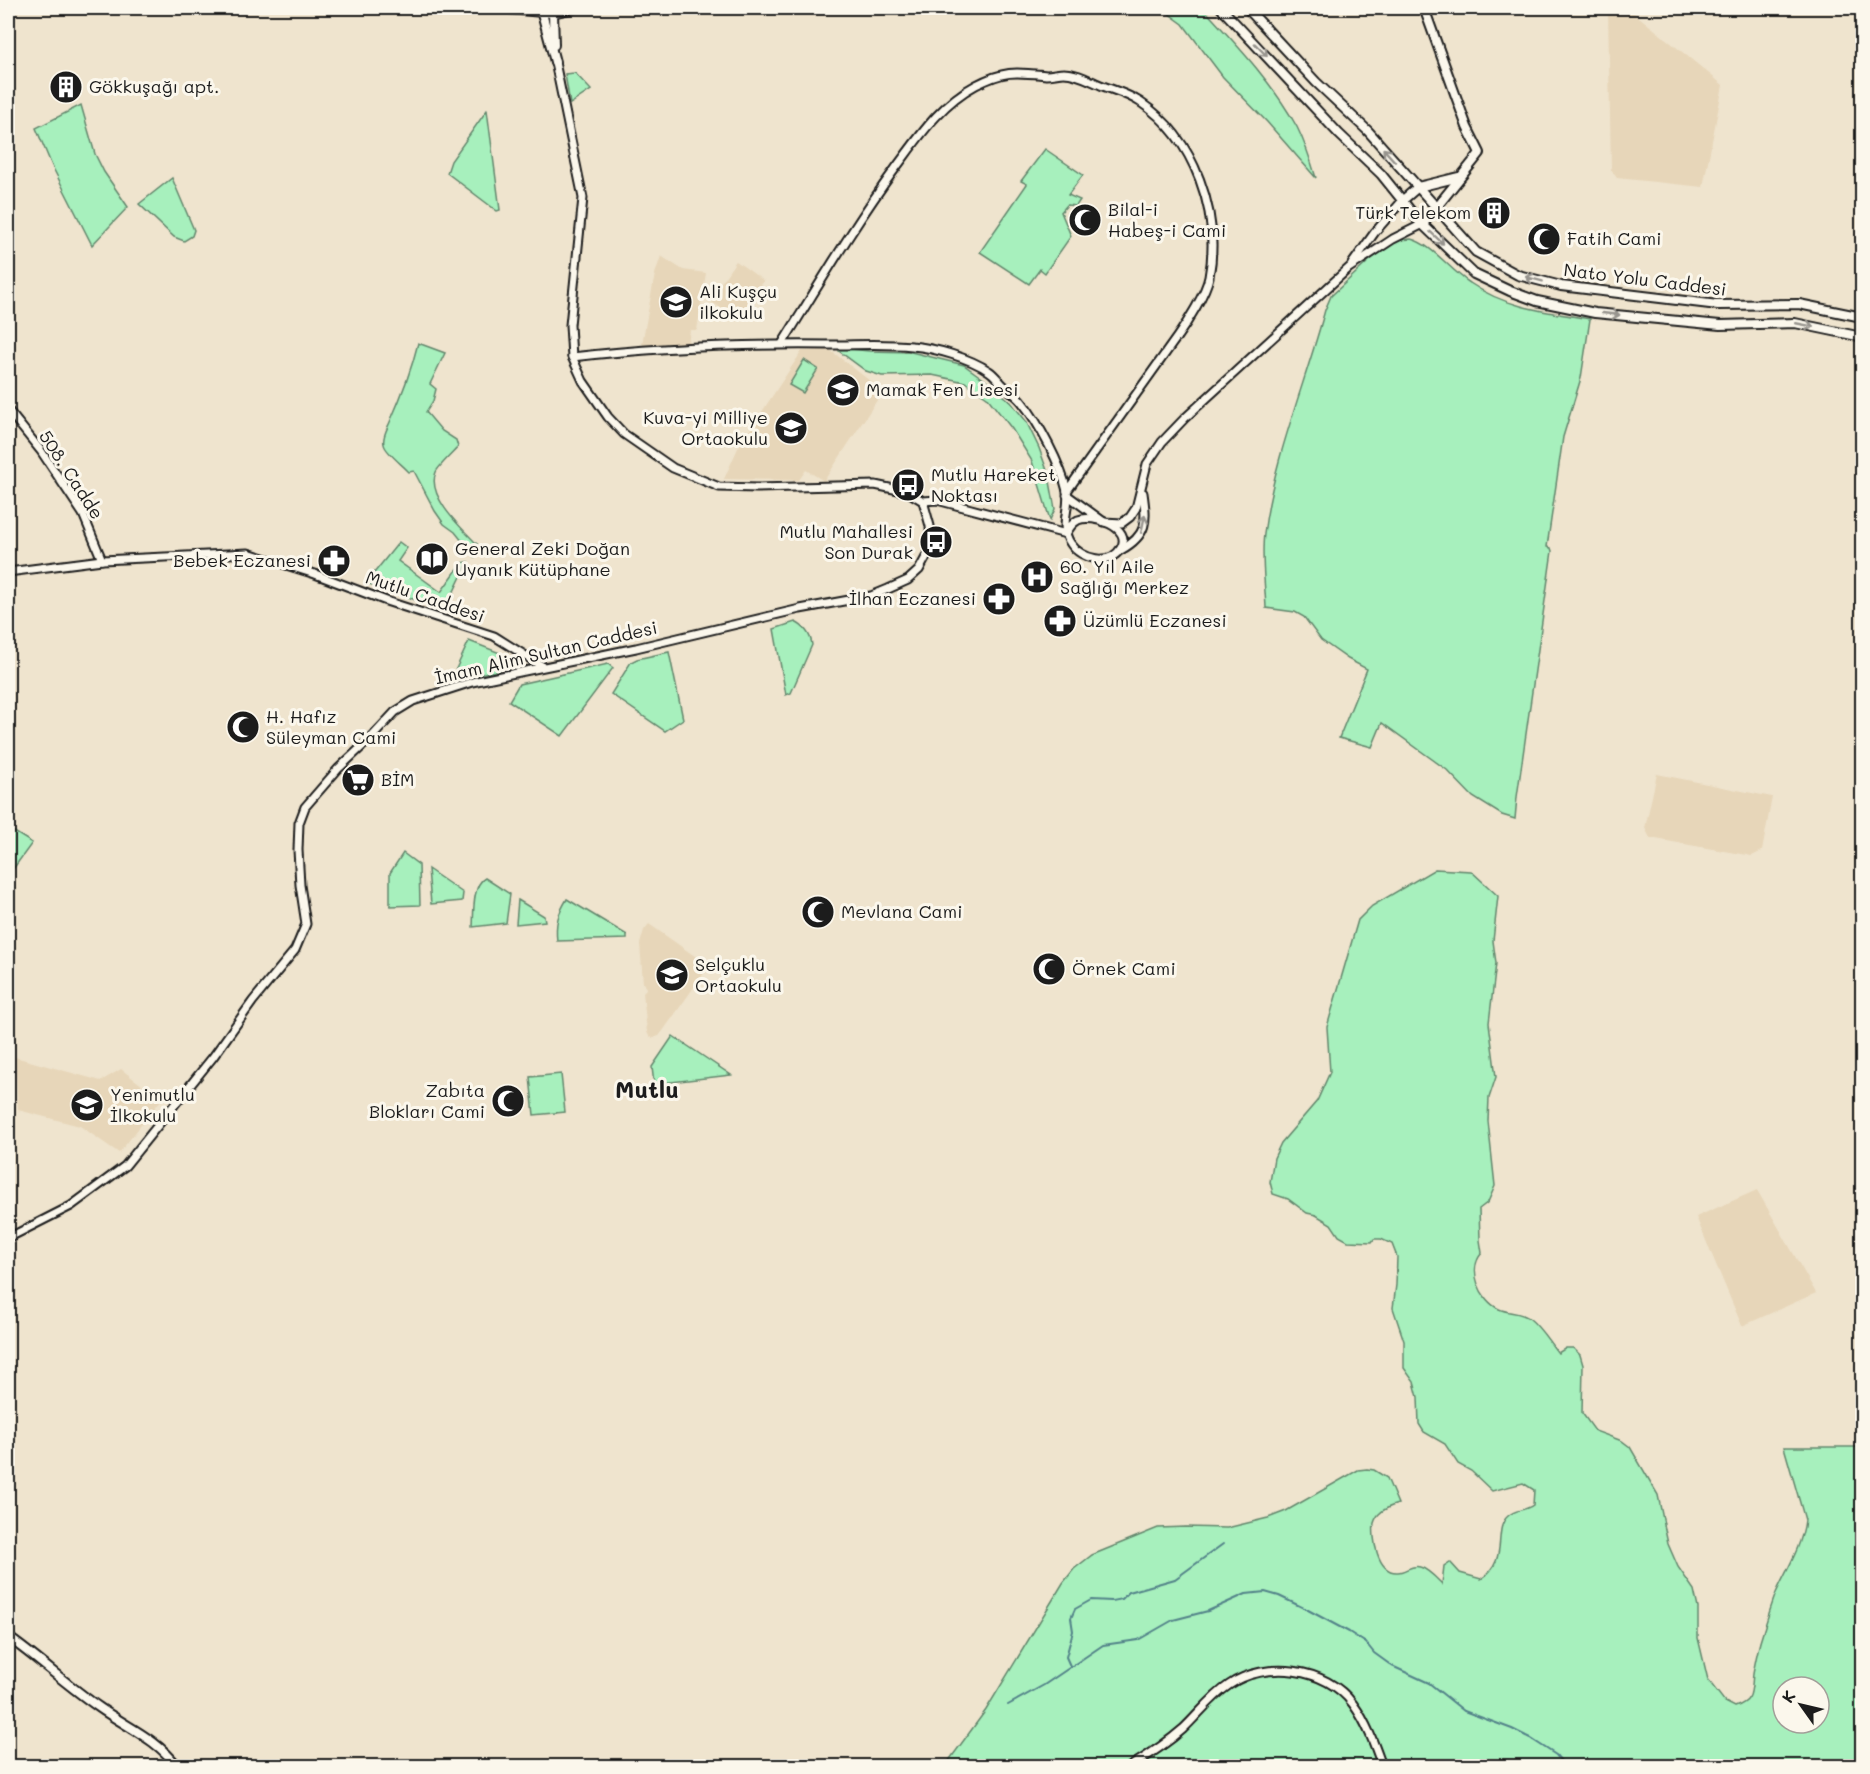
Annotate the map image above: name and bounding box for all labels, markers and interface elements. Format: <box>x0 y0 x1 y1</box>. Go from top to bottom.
one-way arrow <box>1254 42 1269 57</box>
building icon: Gökkuşağı apt. <box>48 69 84 105</box>
place label: Gökkuşağı apt. <box>89 74 219 98</box>
one-way arrow <box>1382 148 1396 163</box>
building icon: Türk Telekom <box>1476 195 1512 231</box>
place label: Bilal-i Habeş-i Cami <box>1108 197 1226 242</box>
place label: Türk Telekom <box>1355 200 1471 224</box>
mosque icon: Bilal-i Habeş-i Cami <box>1067 202 1103 238</box>
mosque icon: Fatih Cami <box>1526 221 1562 257</box>
place label: Fatih Cami <box>1567 226 1662 250</box>
one-way arrow <box>1430 231 1445 245</box>
street label: Nato Yolu Caddesi <box>1562 257 1728 301</box>
one-way arrow <box>1525 273 1544 284</box>
place label: Ali Kuşçu ilkokulu <box>699 279 777 324</box>
school or university icon: Ali Kuşçu ilkokulu <box>658 284 694 320</box>
one-way arrow <box>1600 309 1620 320</box>
one-way arrow <box>1795 320 1814 331</box>
school or university icon: Mamak Fen Lisesi <box>825 372 861 408</box>
place label: Mamak Fen Lisesi <box>866 377 1019 401</box>
place label: Kuva-yi Milliye Ortaokulu <box>643 405 768 450</box>
school or university icon: Kuva-yi Milliye Ortaokulu <box>773 410 809 446</box>
street label: 508. Cadde <box>34 425 110 524</box>
place label: Mutlu Hareket Noktası <box>931 462 1056 507</box>
bus stop icon: Mutlu Hareket Noktası <box>890 467 926 503</box>
one-way arrow <box>1138 515 1149 534</box>
place label: Mutlu Mahallesi Son Durak <box>779 519 913 564</box>
bus stop icon: Mutlu Mahallesi Son Durak <box>918 524 954 560</box>
place label: General Zeki Doğan Uyanık Kütüphane <box>455 536 630 581</box>
library icon: General Zeki Doğan Uyanık Kütüphane <box>414 541 450 577</box>
pharmacy icon: Bebek Eczanesi <box>316 543 352 579</box>
place label: Bebek Eczanesi <box>173 548 311 572</box>
place label: 60. Yıl Aile Sağlığı Merkez <box>1060 554 1189 599</box>
hospital icon: 60. Yıl Aile Sağlığı Merkez <box>1019 559 1055 595</box>
street label: Mutlu Caddesi <box>363 564 488 628</box>
pharmacy icon: İlhan Eczanesi <box>981 581 1017 617</box>
place label: İlhan Eczanesi <box>849 586 976 610</box>
pharmacy icon: Üzümlü Eczanesi <box>1042 603 1078 639</box>
place label: Üzümlü Eczanesi <box>1083 608 1227 632</box>
street label: İmam Alim Sultan Caddesi <box>432 615 659 689</box>
place label: H. Hafız Süleyman Cami <box>266 704 396 749</box>
mosque icon: H. Hafız Süleyman Cami <box>225 709 261 745</box>
supermarket icon: BİM <box>340 762 376 798</box>
place label: BİM <box>381 767 414 791</box>
mosque icon: Mevlana Cami <box>800 894 836 930</box>
place label: Mevlana Cami <box>841 899 963 923</box>
mosque icon: Örnek Cami <box>1031 951 1067 987</box>
place label: Selçuklu Ortaokulu <box>695 952 782 997</box>
place label: Örnek Cami <box>1072 956 1176 980</box>
school or university icon: Selçuklu Ortaokulu <box>654 957 690 993</box>
district label: Mutlu <box>615 1073 679 1104</box>
place label: Zabıta Blokları Cami <box>369 1078 485 1123</box>
place label: Yenimutlu İlkokulu <box>110 1082 195 1127</box>
mosque icon: Zabıta Blokları Cami <box>490 1083 526 1119</box>
school or university icon: Yenimutlu İlkokulu <box>69 1087 105 1123</box>
north arrow <box>1771 1675 1831 1735</box>
text: K <box>1777 1686 1800 1707</box>

